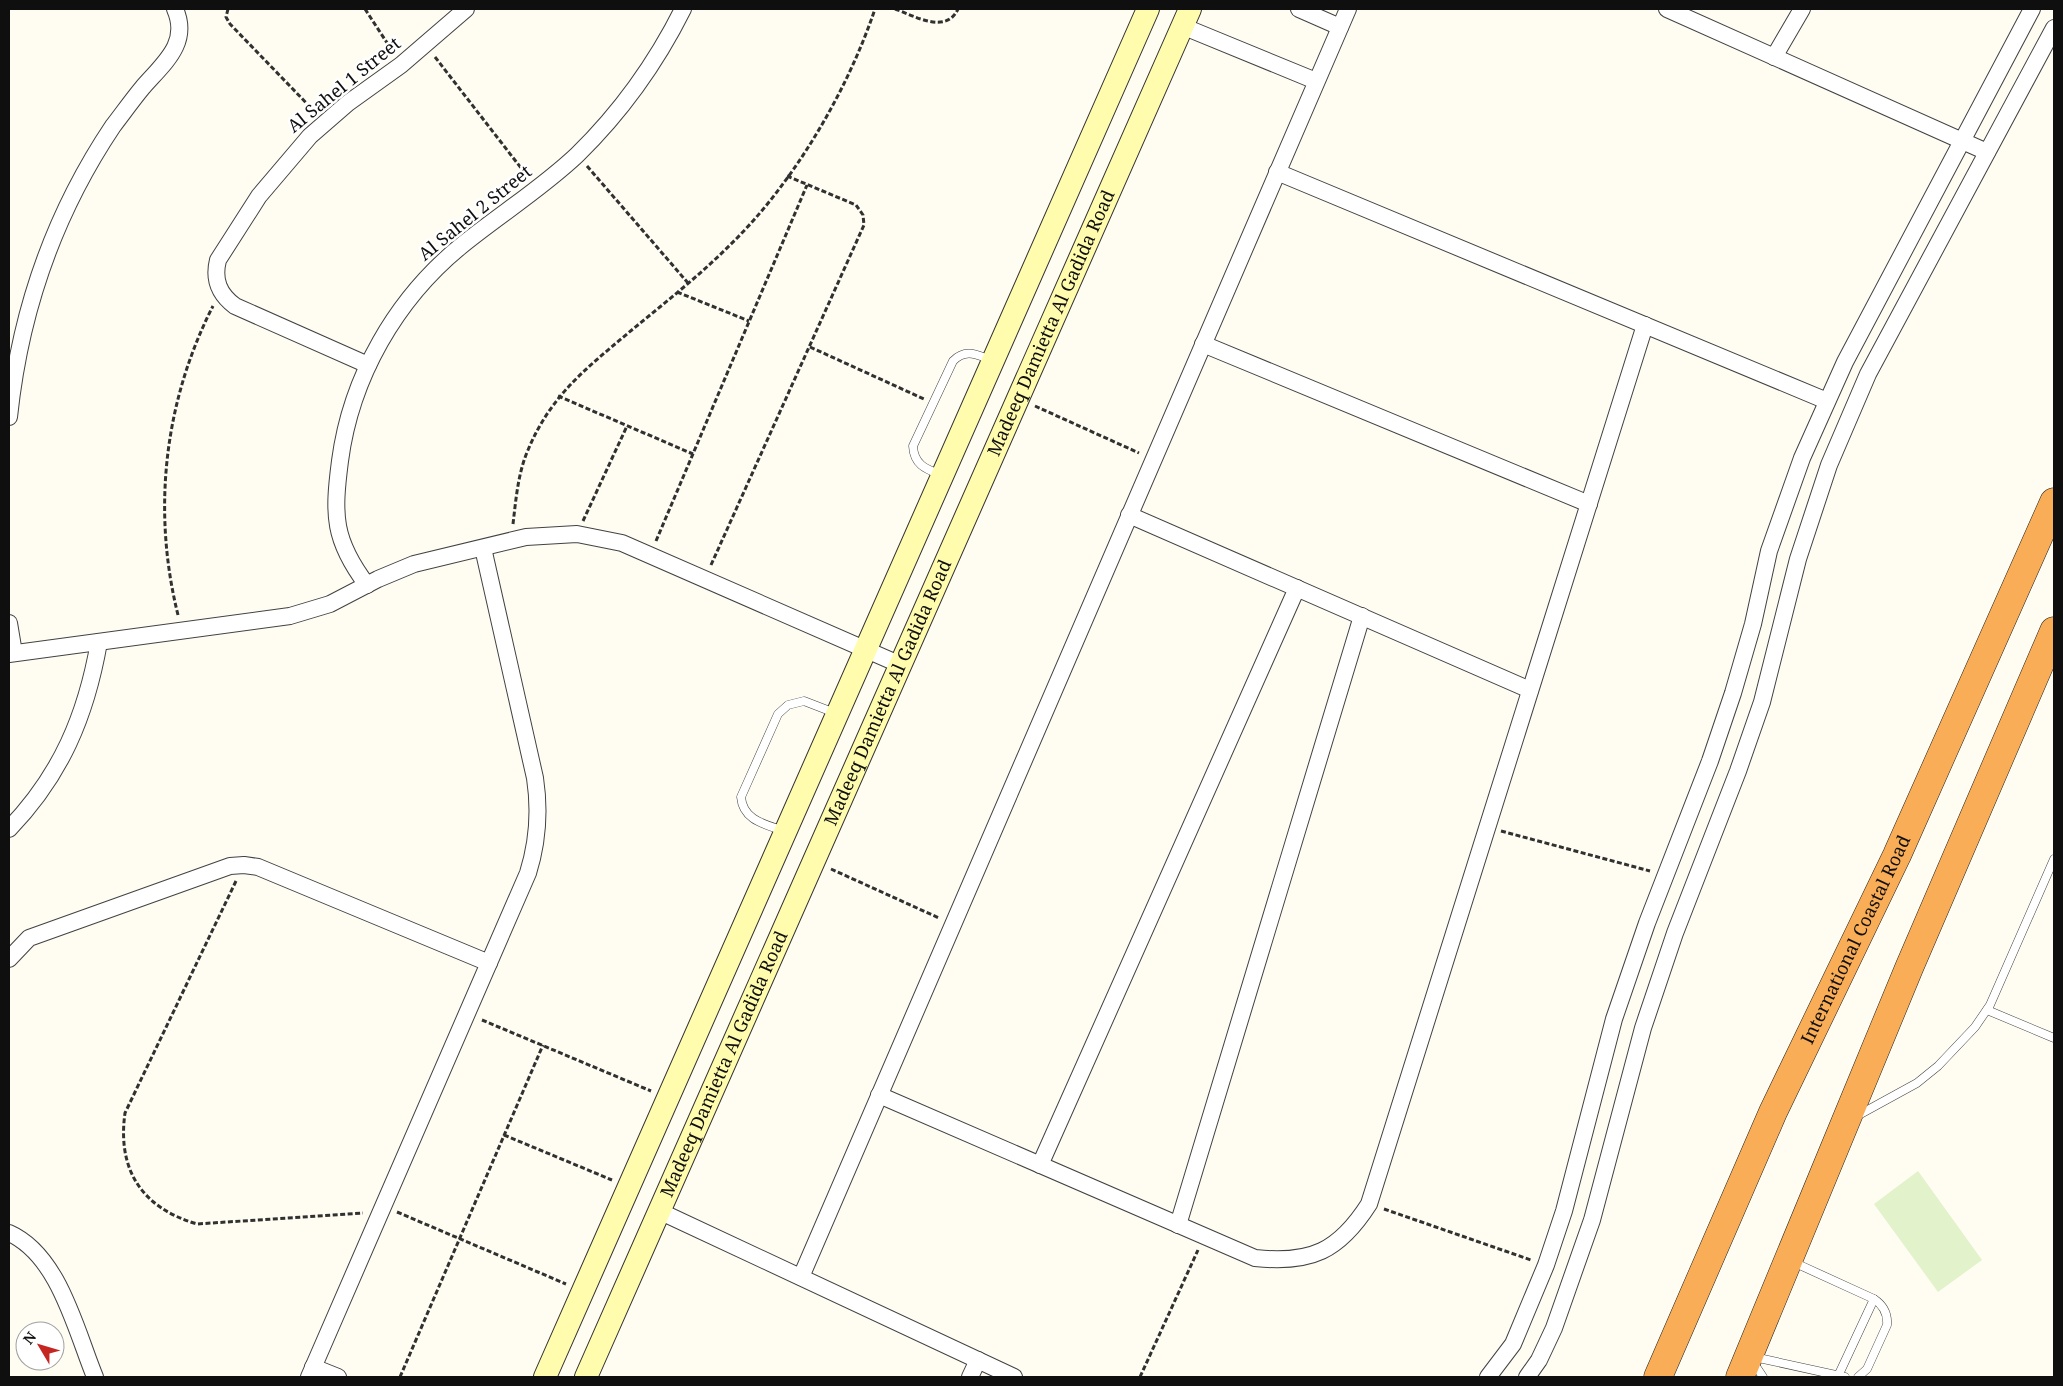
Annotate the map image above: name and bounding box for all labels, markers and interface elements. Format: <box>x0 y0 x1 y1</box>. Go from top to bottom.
street label: Al Sahel 1 Street <box>282 31 405 137</box>
street label: Al Sahel 2 Street <box>413 159 536 265</box>
street label: Madeeq Damietta Al Gadida Road <box>981 186 1120 460</box>
street label: Madeeq Damietta Al Gadida Road <box>818 556 956 829</box>
street label: International Coastal Road <box>1795 831 1915 1048</box>
street label: Madeeq Damietta Al Gadida Road <box>654 927 792 1200</box>
north arrow <box>15 1321 65 1371</box>
text: N <box>18 1327 40 1348</box>

